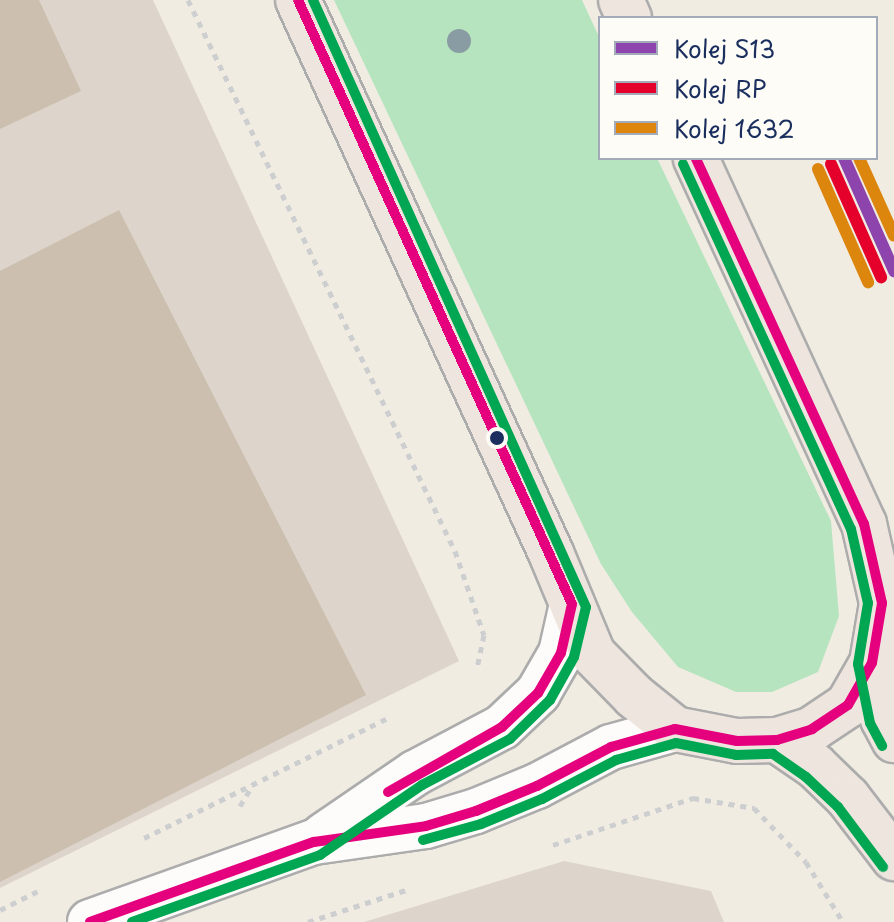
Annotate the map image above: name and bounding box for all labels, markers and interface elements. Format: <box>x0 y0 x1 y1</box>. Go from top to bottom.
legend <box>598 16 878 160</box>
text: Kolej S13 <box>674 30 775 66</box>
text: Kolej RP <box>674 70 767 106</box>
text: Kolej 1632 <box>674 110 795 146</box>
unlabelled marker <box>489 430 505 446</box>

